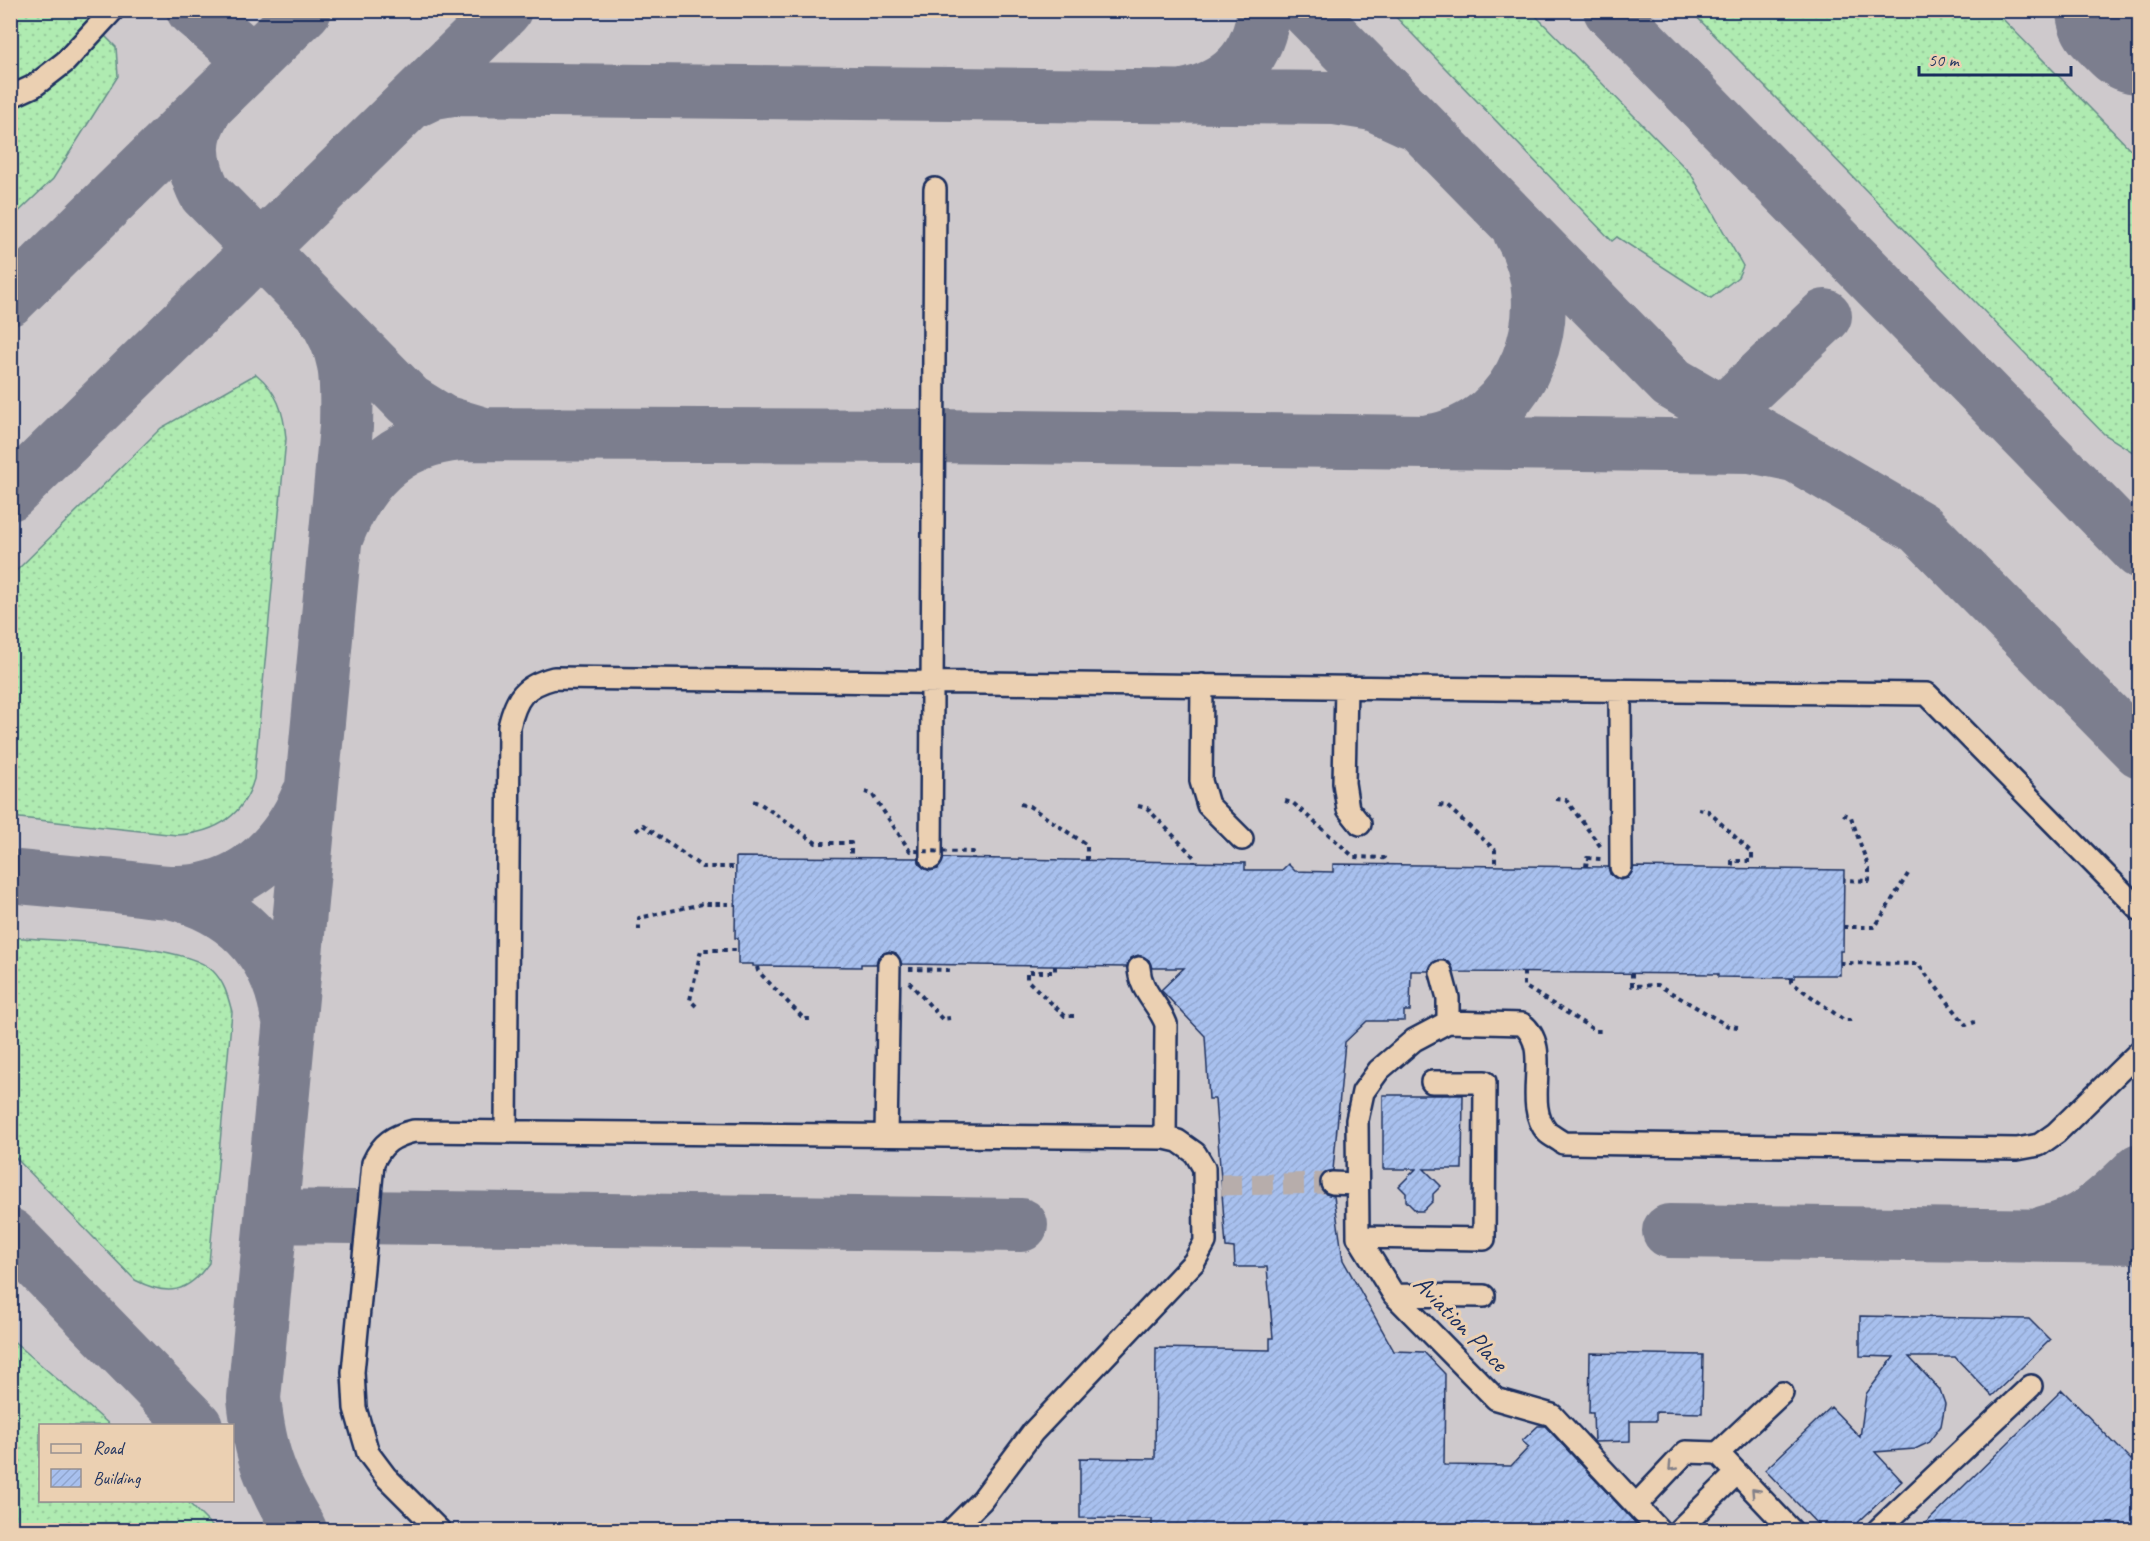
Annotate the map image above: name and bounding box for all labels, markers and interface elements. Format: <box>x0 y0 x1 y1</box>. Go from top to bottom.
scale bar <box>1919 39 2070 77</box>
text: 50 m <box>1928 49 1961 71</box>
street label: Aviation Place <box>1407 1268 1516 1380</box>
legend <box>39 1424 234 1502</box>
text: Road <box>93 1437 126 1459</box>
one-way arrow <box>1668 1461 1679 1471</box>
text: Building <box>93 1467 142 1489</box>
one-way arrow <box>1751 1488 1762 1499</box>

